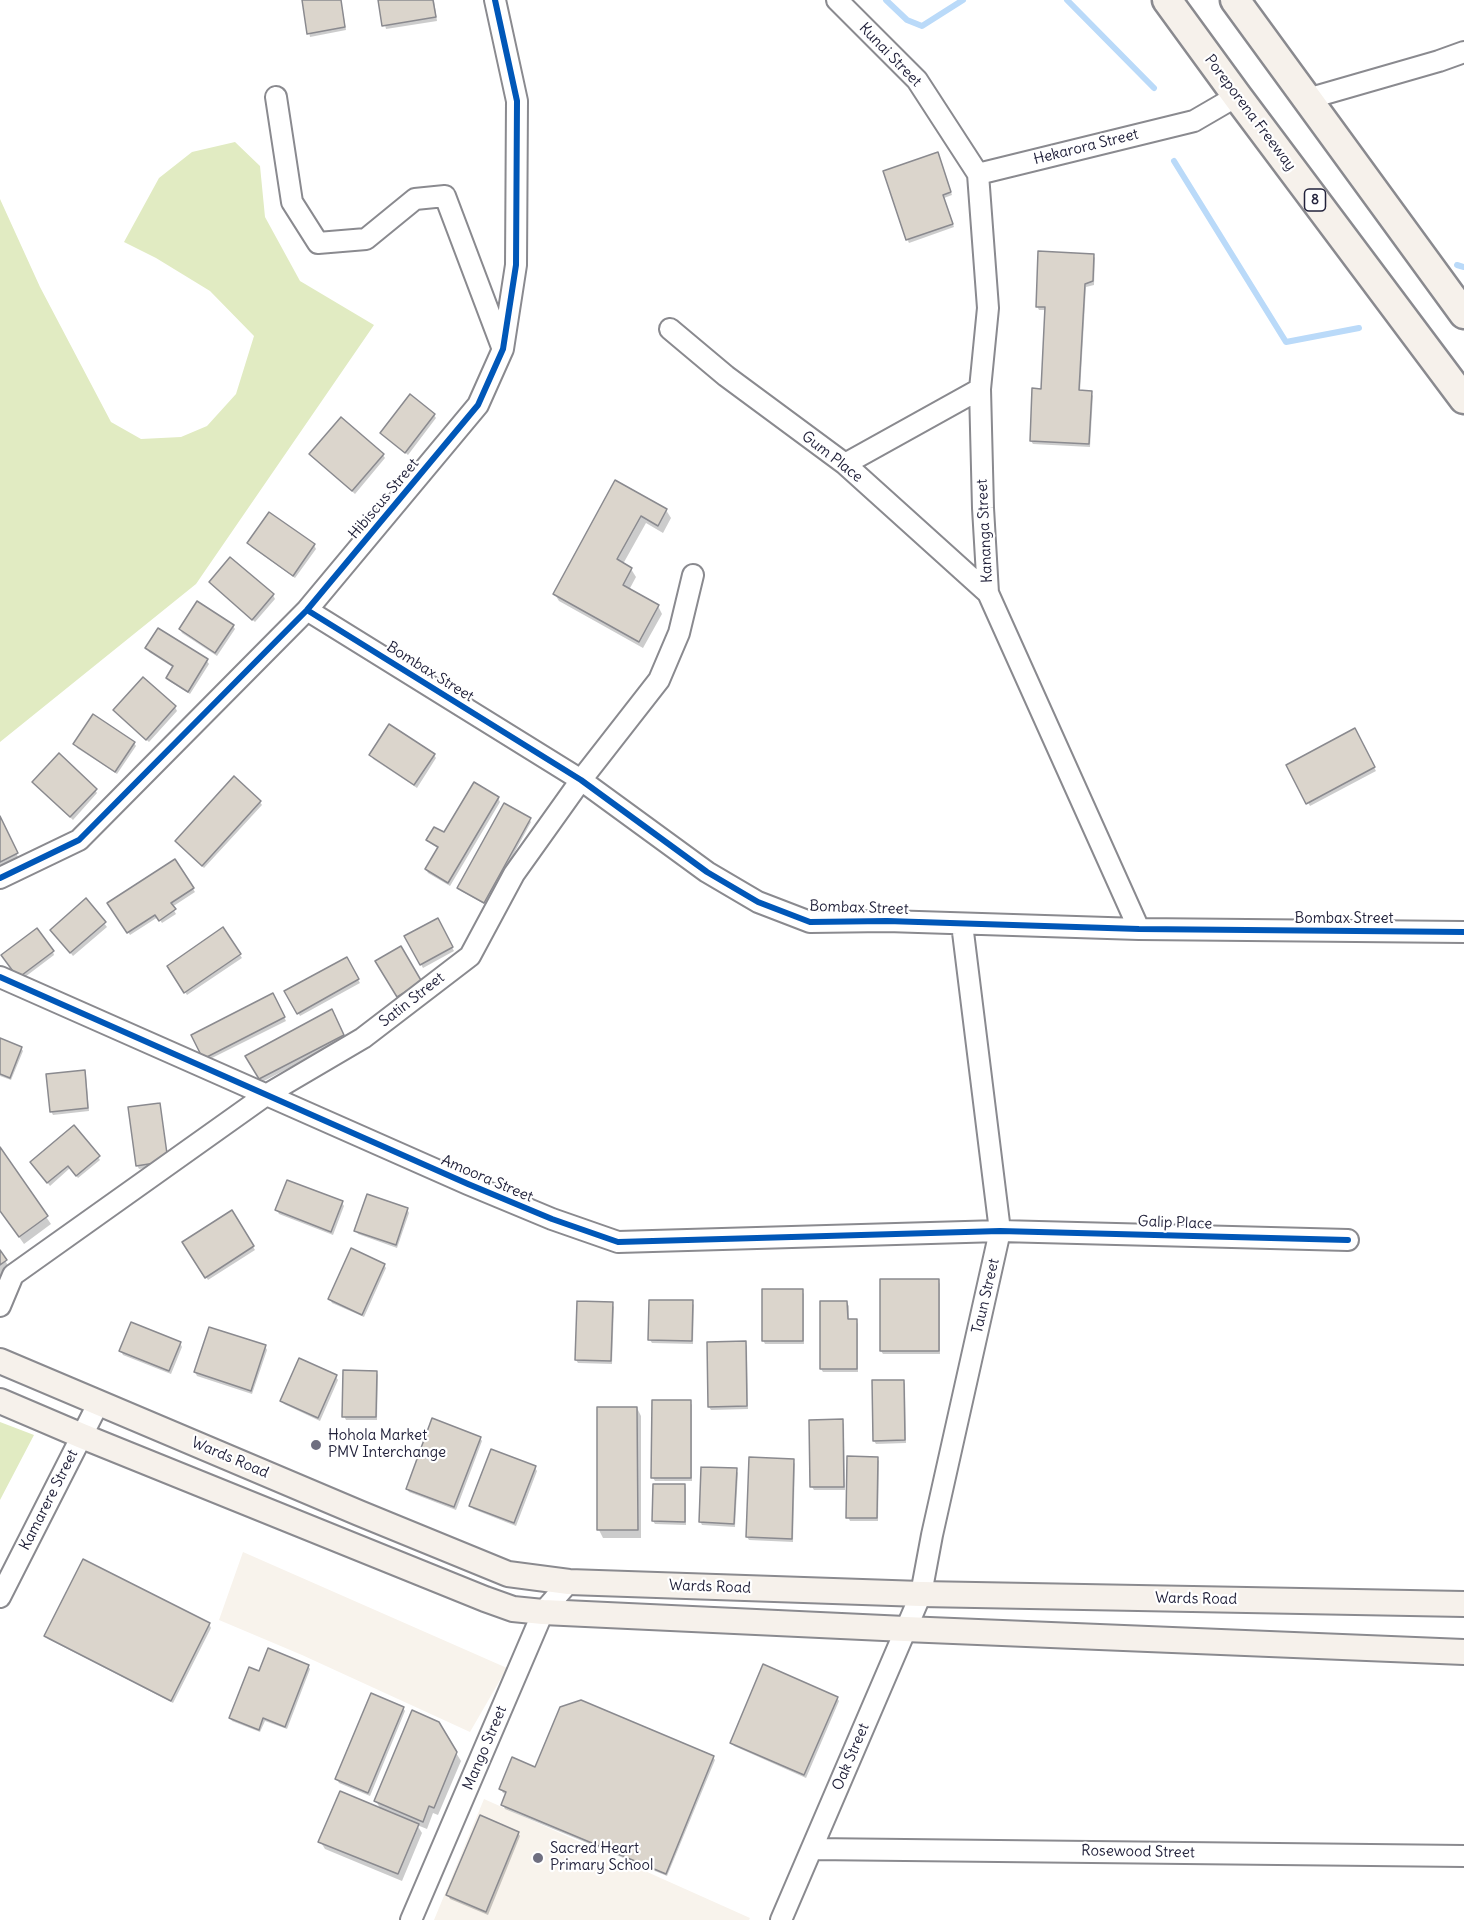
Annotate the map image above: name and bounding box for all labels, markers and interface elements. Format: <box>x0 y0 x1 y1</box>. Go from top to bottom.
street label: Kunai Street <box>855 19 925 91</box>
street label: Poreporena Freeway <box>1200 51 1300 175</box>
street label: Hekarora Street <box>1032 125 1140 169</box>
road number: 8 <box>1304 189 1326 211</box>
street label: Gum Place <box>798 428 866 486</box>
street label: Hibiscus Street <box>345 455 423 543</box>
street label: Kananga Street <box>973 478 997 584</box>
street label: Bombax Street <box>383 638 477 706</box>
street label: Bombax Street <box>809 897 909 919</box>
street label: Bombax Street <box>1294 910 1394 928</box>
street label: Satin Street <box>376 969 448 1031</box>
street label: Amoora Street <box>438 1152 536 1206</box>
street label: Galip Place <box>1137 1213 1213 1233</box>
street label: Taun Street <box>969 1257 1003 1335</box>
place label: Hohola Market PMV Interchange <box>328 1427 446 1462</box>
street label: Wards Road <box>189 1434 271 1482</box>
marker: Hohola Market PMV Interchange <box>309 1438 323 1452</box>
street label: Kamarere Street <box>16 1447 82 1553</box>
street label: Wards Road <box>669 1577 751 1597</box>
street label: Wards Road <box>1155 1589 1237 1609</box>
street label: Mango Street <box>459 1703 511 1793</box>
street label: Oak Street <box>829 1721 873 1793</box>
place label: Sacred Heart Primary School <box>550 1840 653 1875</box>
street label: Rosewood Street <box>1081 1842 1195 1862</box>
marker: Sacred Heart Primary School <box>531 1851 545 1865</box>

